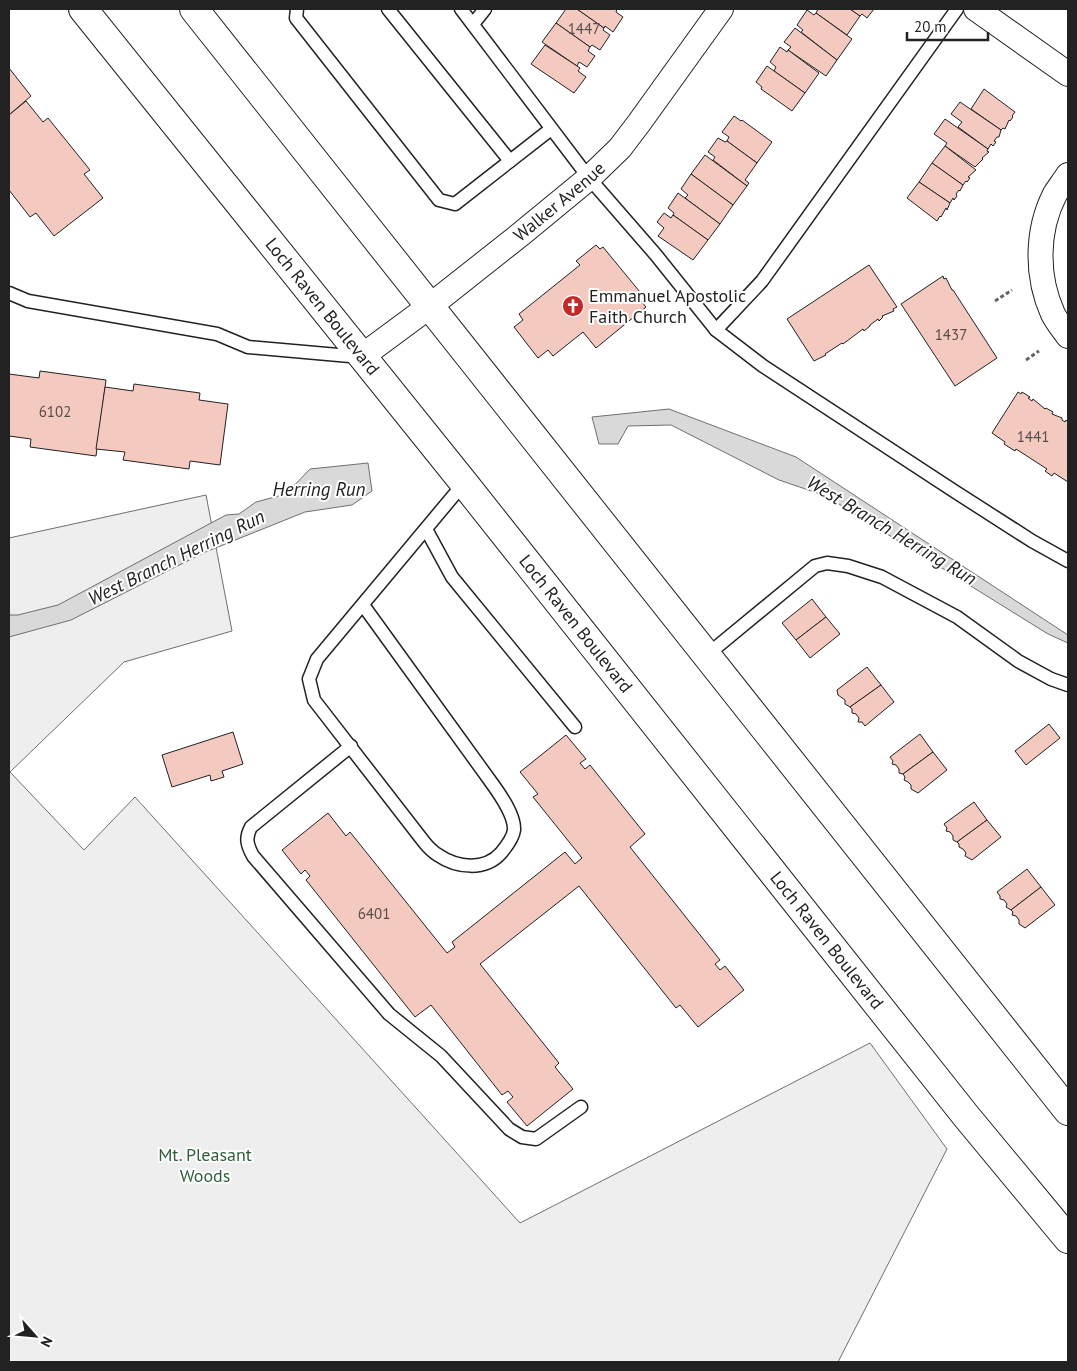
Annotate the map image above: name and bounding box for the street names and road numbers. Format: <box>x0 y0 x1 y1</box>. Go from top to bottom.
street label: Walker Avenue <box>509 157 610 246</box>
street label: Loch Raven Boulevard <box>261 233 385 380</box>
street label: Loch Raven Boulevard <box>514 550 638 697</box>
street label: Loch Raven Boulevard <box>765 866 889 1014</box>

